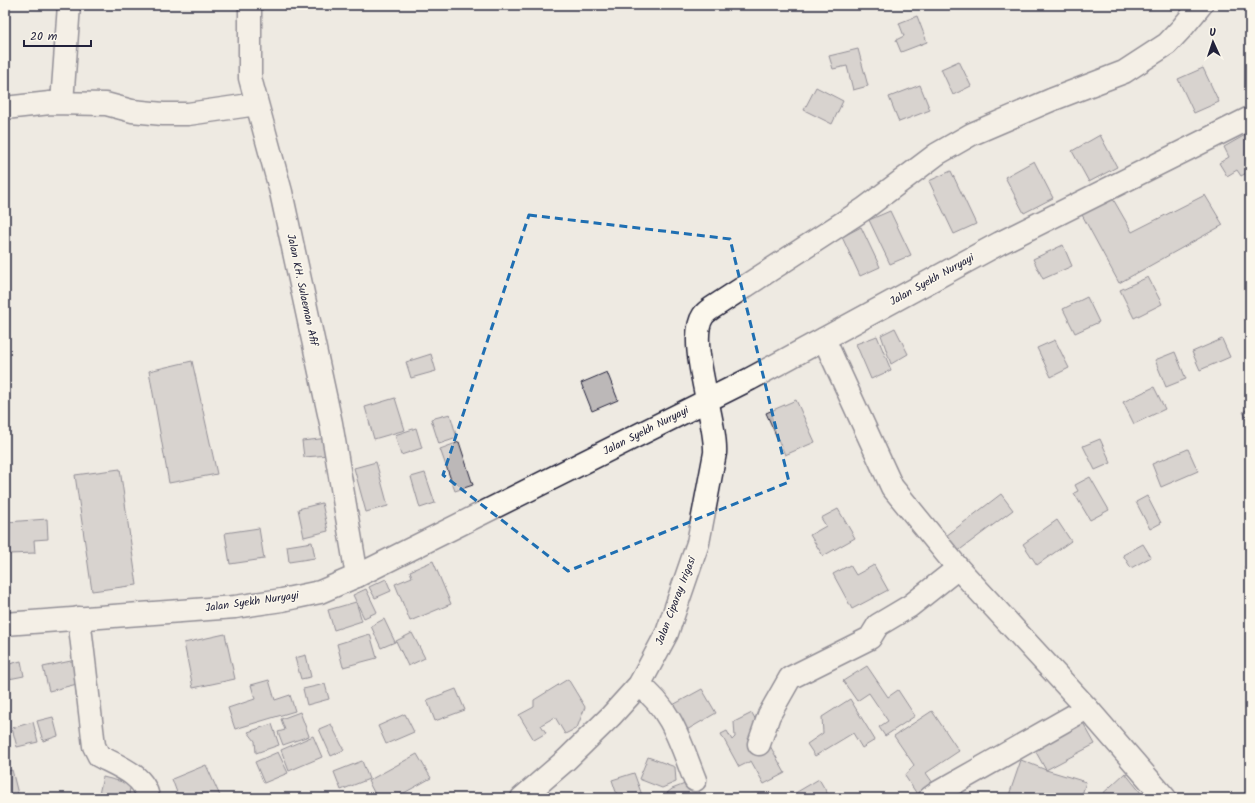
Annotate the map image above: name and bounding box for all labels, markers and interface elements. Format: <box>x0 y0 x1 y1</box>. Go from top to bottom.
scale bar <box>24 22 91 48</box>
north arrow <box>1193 22 1233 62</box>
text: U <box>1209 24 1217 42</box>
text: 20 m <box>30 27 58 46</box>
street label: Jalan KH. Sulaeman Afif <box>281 232 323 349</box>
street label: Jalan Syekh Nuryayi <box>886 249 978 311</box>
street label: Jalan Syekh Nuryayi <box>600 401 692 460</box>
street label: Jalan Ciparay Irigasi <box>651 554 701 648</box>
street label: Jalan Syekh Nuryayi <box>204 586 300 617</box>

